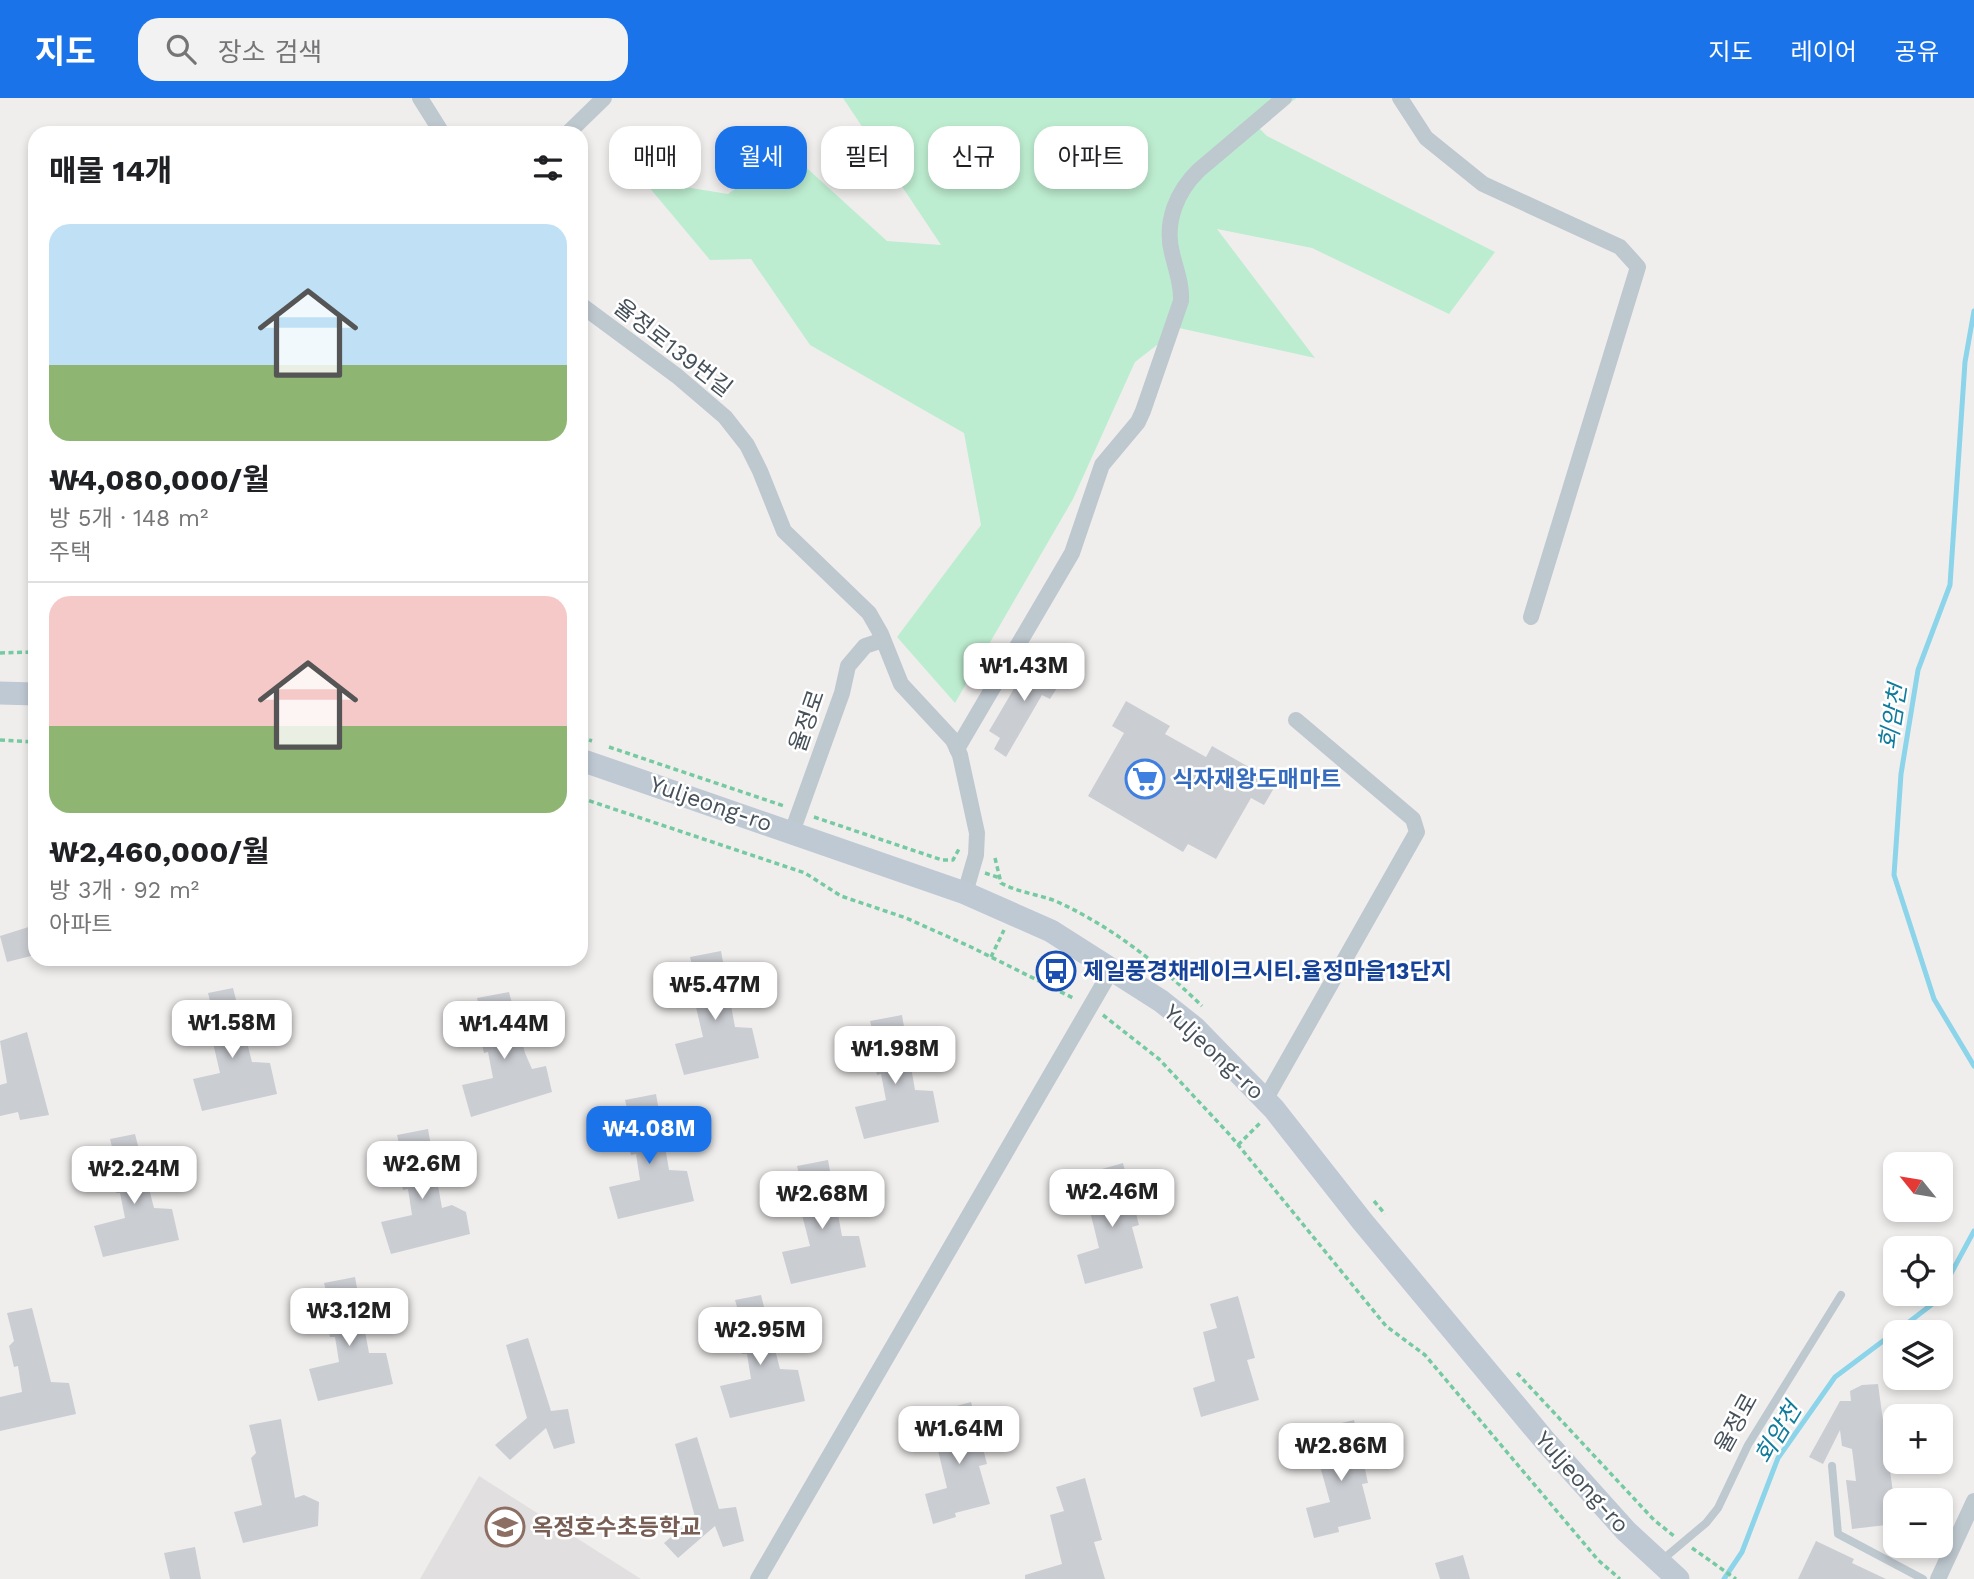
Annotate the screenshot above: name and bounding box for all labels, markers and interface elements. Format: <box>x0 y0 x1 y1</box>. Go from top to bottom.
search box <box>138 18 628 81</box>
icon: search <box>162 30 200 68</box>
text: 지도 <box>35 32 96 71</box>
text: 장소 검색 <box>218 37 322 67</box>
text: 지도 <box>1708 38 1753 66</box>
text: 레이어 <box>1791 38 1857 66</box>
text: 공유 <box>1895 38 1939 66</box>
chip: 매매 <box>609 126 701 189</box>
chip: 월세 <box>715 126 807 189</box>
chip: 필터 <box>821 126 914 189</box>
chip: 신규 <box>928 126 1020 189</box>
chip: 아파트 <box>1034 126 1148 189</box>
icon: filters <box>529 149 567 187</box>
text: 매물 14개 <box>49 153 172 188</box>
icon: home <box>245 270 371 396</box>
street label: 율정로139번길 <box>609 294 737 402</box>
text: ₩4,080,000/월 <box>49 462 270 497</box>
text: 방 5개 · 148 m² <box>49 505 208 532</box>
text: 주택 <box>49 539 91 566</box>
icon: home <box>245 642 371 768</box>
pin: ₩1.43M <box>967 644 1081 703</box>
text: ₩1.43M <box>980 652 1068 679</box>
water label: 회암천 <box>1874 679 1912 752</box>
street label: 율정로 <box>784 687 830 755</box>
supermarket icon: 식자재왕도매마트 <box>1124 758 1166 800</box>
place label: 식자재왕도매마트 <box>1172 766 1341 793</box>
street label: Yuljeong-ro <box>646 771 776 837</box>
text: ₩2,460,000/월 <box>49 834 270 869</box>
text: 방 3개 · 92 m² <box>49 877 199 904</box>
text: 아파트 <box>49 911 112 938</box>
bus stop icon: 제일풍경채레이크시티.율정마을13단지 <box>1035 950 1077 992</box>
place label: 제일풍경채레이크시티.율정마을13단지 <box>1083 958 1452 985</box>
pin: ₩5.47M <box>658 962 772 1022</box>
text: ₩5.47M <box>669 971 761 998</box>
street label: Yuljeong-ro <box>1158 999 1270 1105</box>
pin: ₩1.58M <box>175 1000 289 1060</box>
pin: ₩1.44M <box>447 1002 561 1061</box>
text: ₩1.58M <box>188 1009 276 1036</box>
text: ₩1.44M <box>459 1010 549 1037</box>
pin: ₩1.98M <box>838 1026 952 1086</box>
text: ₩1.98M <box>850 1035 940 1062</box>
pin: ₩4.08M <box>592 1107 706 1166</box>
text: ₩4.08M <box>602 1115 696 1142</box>
pin: ₩2.6M <box>373 1142 471 1201</box>
pin: ₩2.24M <box>77 1146 191 1206</box>
text: ₩2.6M <box>383 1150 461 1177</box>
north arrow <box>1883 1152 1953 1222</box>
map controls <box>1883 1152 1953 1558</box>
text: ₩2.24M <box>88 1155 180 1182</box>
pin: ₩2.46M <box>1055 1170 1169 1229</box>
pin: ₩2.68M <box>765 1172 879 1231</box>
text: ₩2.46M <box>1065 1178 1159 1205</box>
text: ₩2.68M <box>776 1180 868 1207</box>
button: locate <box>1883 1236 1953 1306</box>
pin: ₩3.12M <box>292 1288 406 1348</box>
text: ₩3.12M <box>306 1297 392 1324</box>
pin: ₩2.95M <box>703 1308 817 1367</box>
text: ₩2.95M <box>714 1316 806 1343</box>
button: layers <box>1883 1320 1953 1390</box>
street label: 율정로 <box>1709 1389 1763 1457</box>
water label: 회암천 <box>1749 1395 1809 1469</box>
button: + <box>1883 1404 1953 1474</box>
pin: ₩1.64M <box>902 1406 1016 1466</box>
text: ₩1.64M <box>914 1415 1004 1442</box>
pin: ₩2.86M <box>1284 1424 1398 1483</box>
street label: Yuljeong-ro <box>1529 1426 1635 1538</box>
text: ₩2.86M <box>1295 1432 1387 1459</box>
button: − <box>1883 1488 1953 1558</box>
school or university icon: 옥정호수초등학교 <box>484 1506 526 1548</box>
place label: 옥정호수초등학교 <box>532 1514 701 1541</box>

